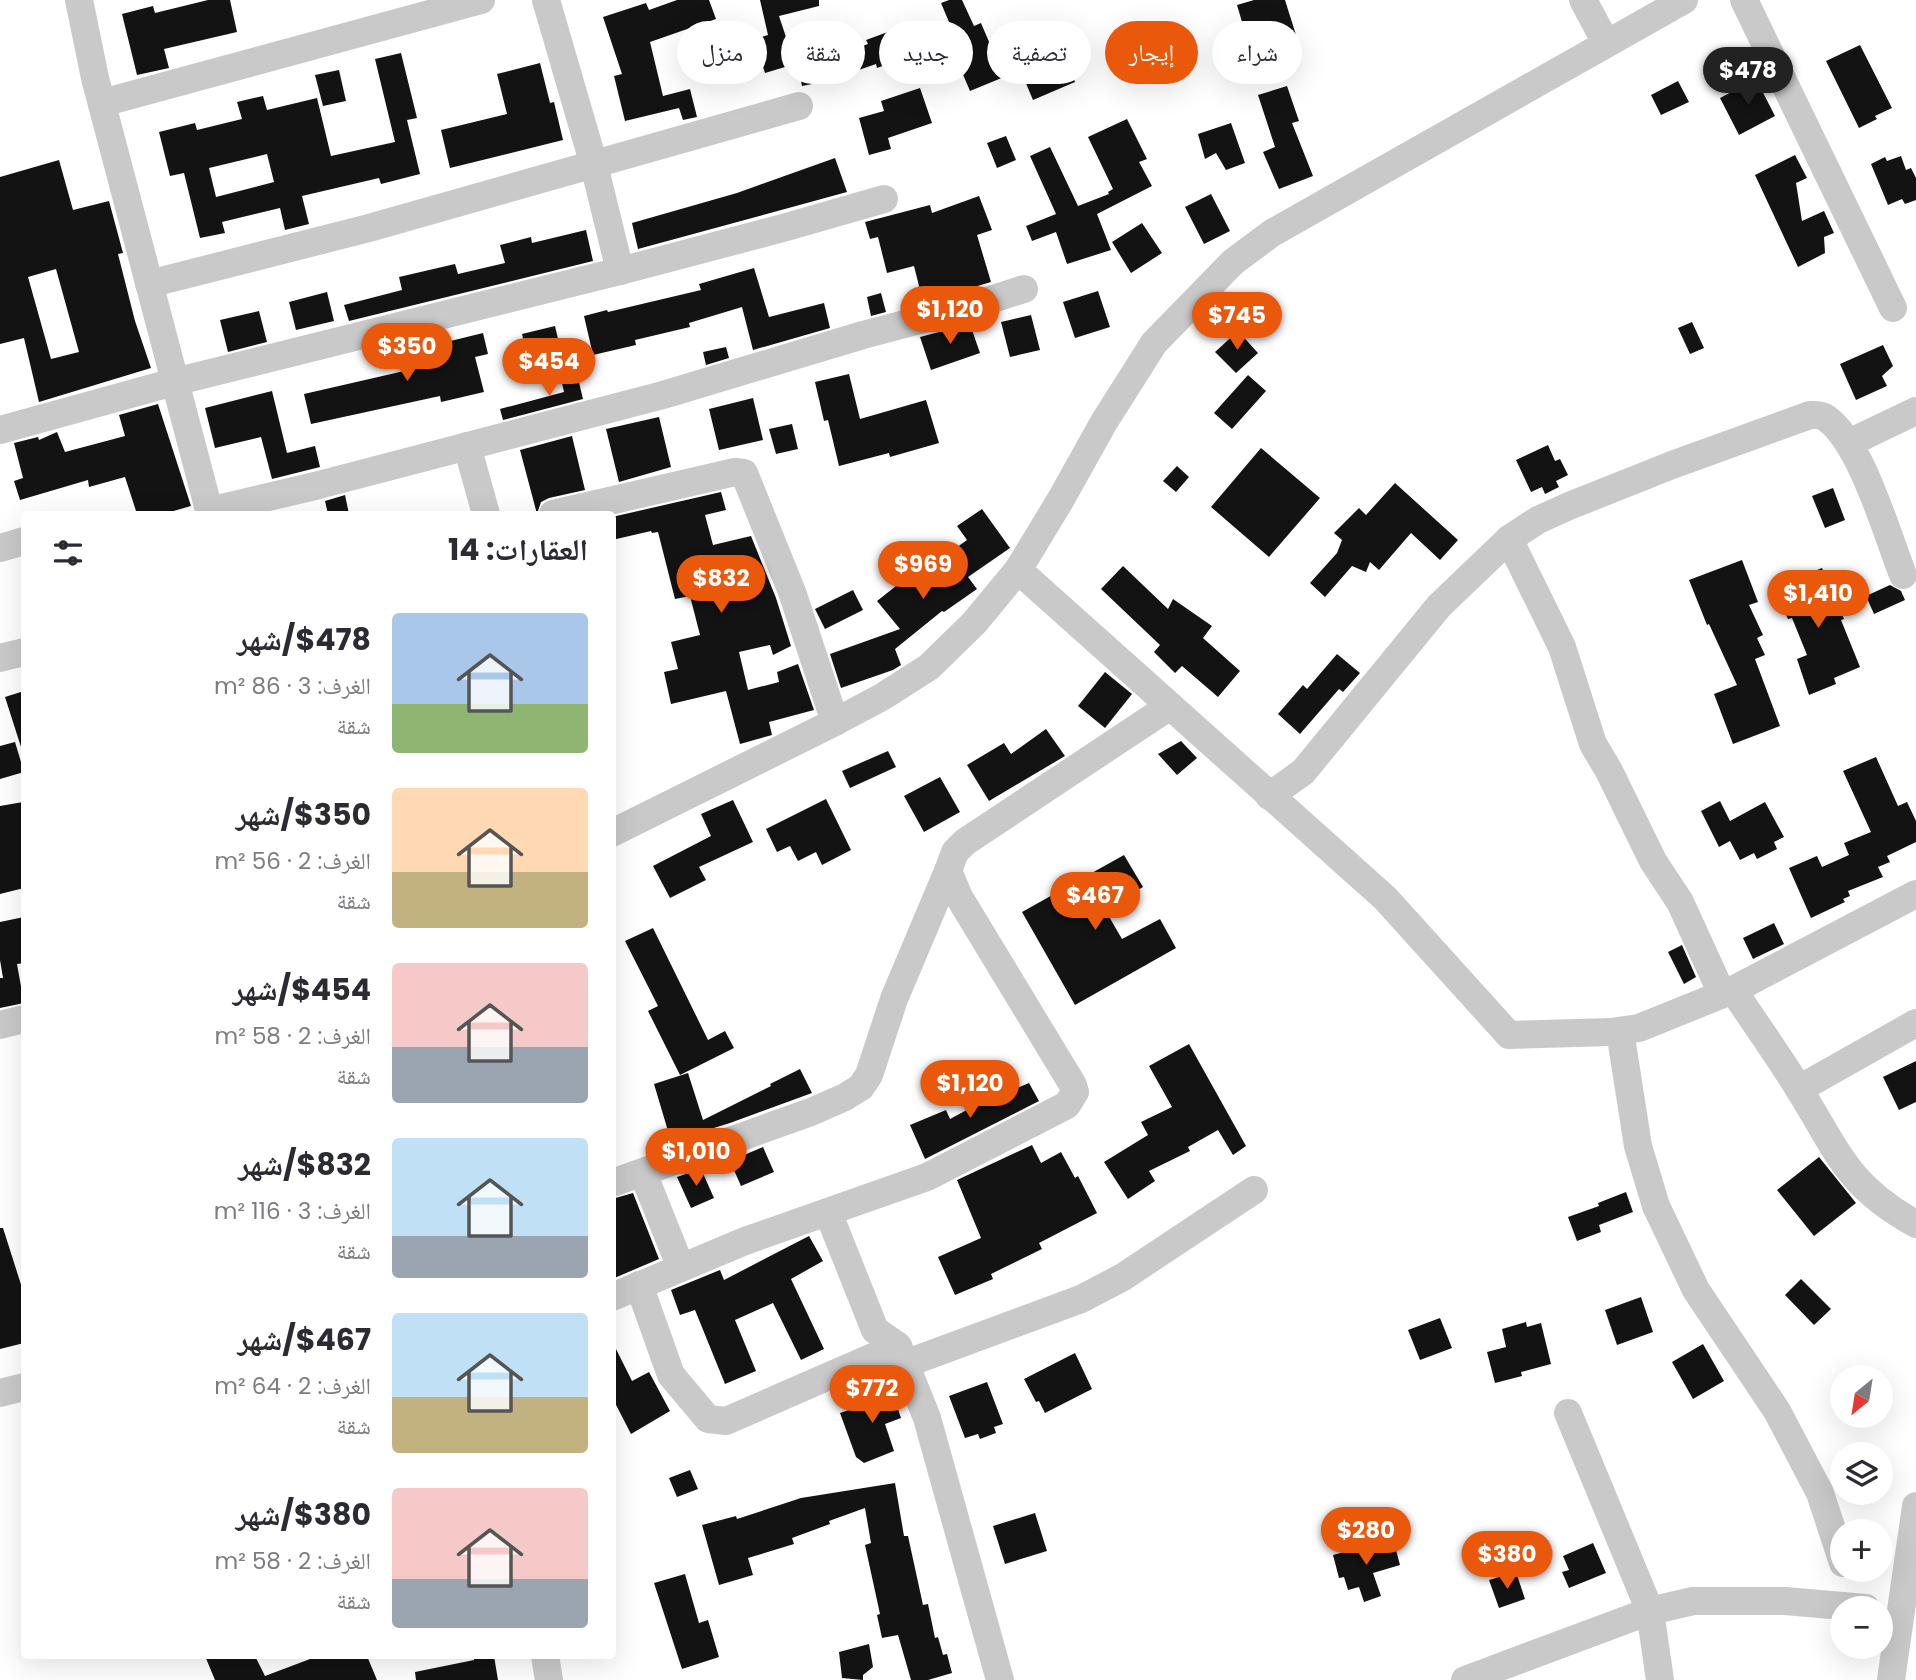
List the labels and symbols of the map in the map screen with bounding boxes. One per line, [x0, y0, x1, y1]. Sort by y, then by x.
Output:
pin: $478 [1707, 48, 1789, 107]
pin: $1,120 [893, 286, 1007, 346]
pin: $745 [1196, 292, 1278, 352]
pin: $350 [366, 324, 448, 383]
pin: $454 [508, 338, 590, 398]
pin: $969 [882, 542, 964, 601]
pin: $832 [680, 556, 762, 615]
pin: $1,410 [1761, 570, 1875, 630]
pin: $467 [1054, 872, 1136, 932]
pin: $1,120 [913, 1060, 1027, 1120]
pin: $1,010 [639, 1128, 753, 1188]
north arrow [1830, 1365, 1894, 1428]
pin: $772 [831, 1366, 913, 1425]
pin: $280 [1325, 1508, 1407, 1567]
pin: $380 [1466, 1532, 1548, 1591]

